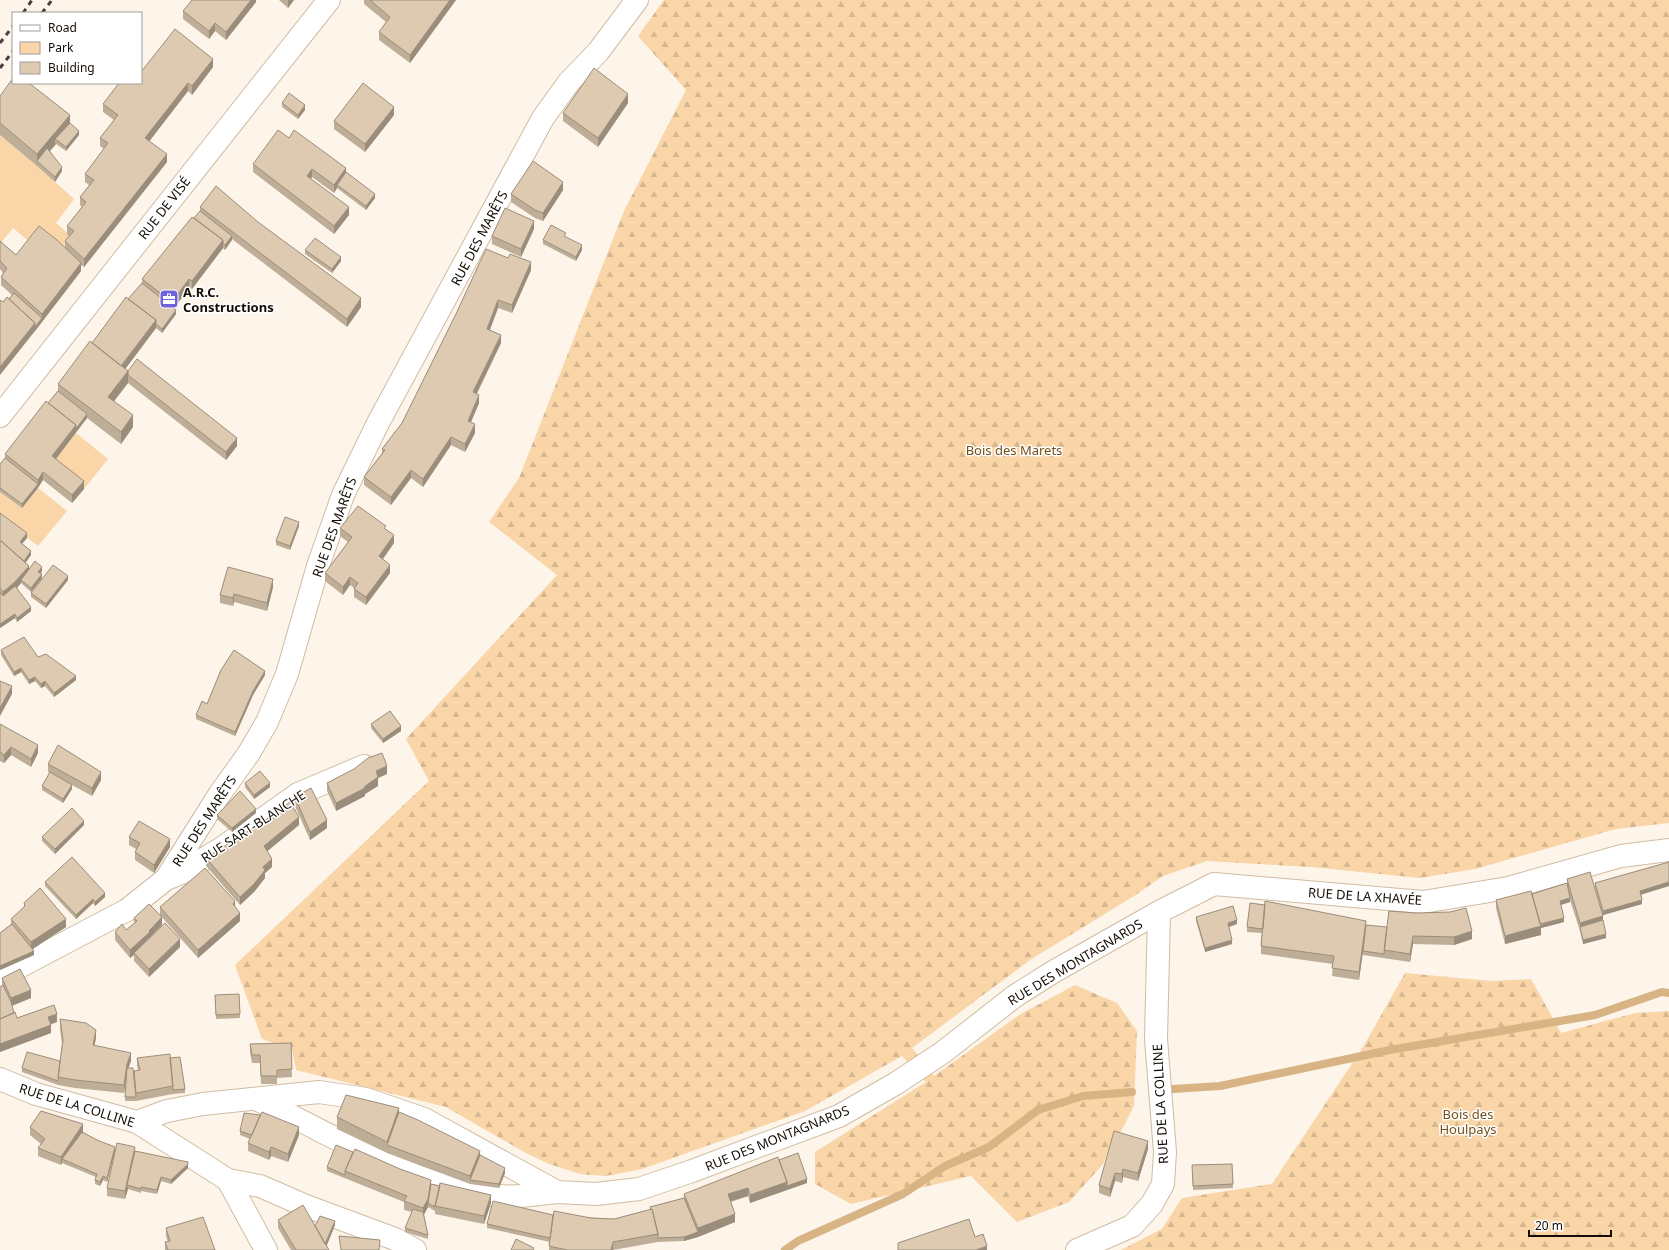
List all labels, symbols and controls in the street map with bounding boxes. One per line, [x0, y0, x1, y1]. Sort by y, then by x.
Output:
legend [12, 12, 142, 84]
text: Road [48, 19, 77, 36]
text: Park [48, 39, 74, 56]
text: Building [48, 59, 95, 76]
street label: RUE DE VISÉ [134, 173, 194, 243]
street label: RUE DES MARÊTS [446, 187, 512, 289]
place label: A.R.C. Constructions [183, 283, 274, 316]
office icon: A.R.C. Constructions [158, 288, 180, 310]
park label: Bois des Marets [966, 441, 1062, 459]
street label: RUE DES MARÊTS [308, 474, 360, 580]
street label: RUE DES MARÊTS [168, 772, 240, 870]
street label: RUE SART-BLANCHE [197, 785, 309, 867]
street label: RUE DE LA XHAVÉE [1307, 883, 1423, 909]
street label: RUE DES MONTAGNARDS [1004, 915, 1146, 1009]
street label: RUE DE LA COLLINE [1148, 1044, 1172, 1164]
street label: RUE DE LA COLLINE [17, 1079, 137, 1131]
street label: RUE DES MONTAGNARDS [702, 1101, 852, 1175]
park label: Bois des Houlpays [1439, 1105, 1497, 1138]
scale bar [1529, 1212, 1611, 1238]
text: 20 m [1535, 1217, 1563, 1234]

